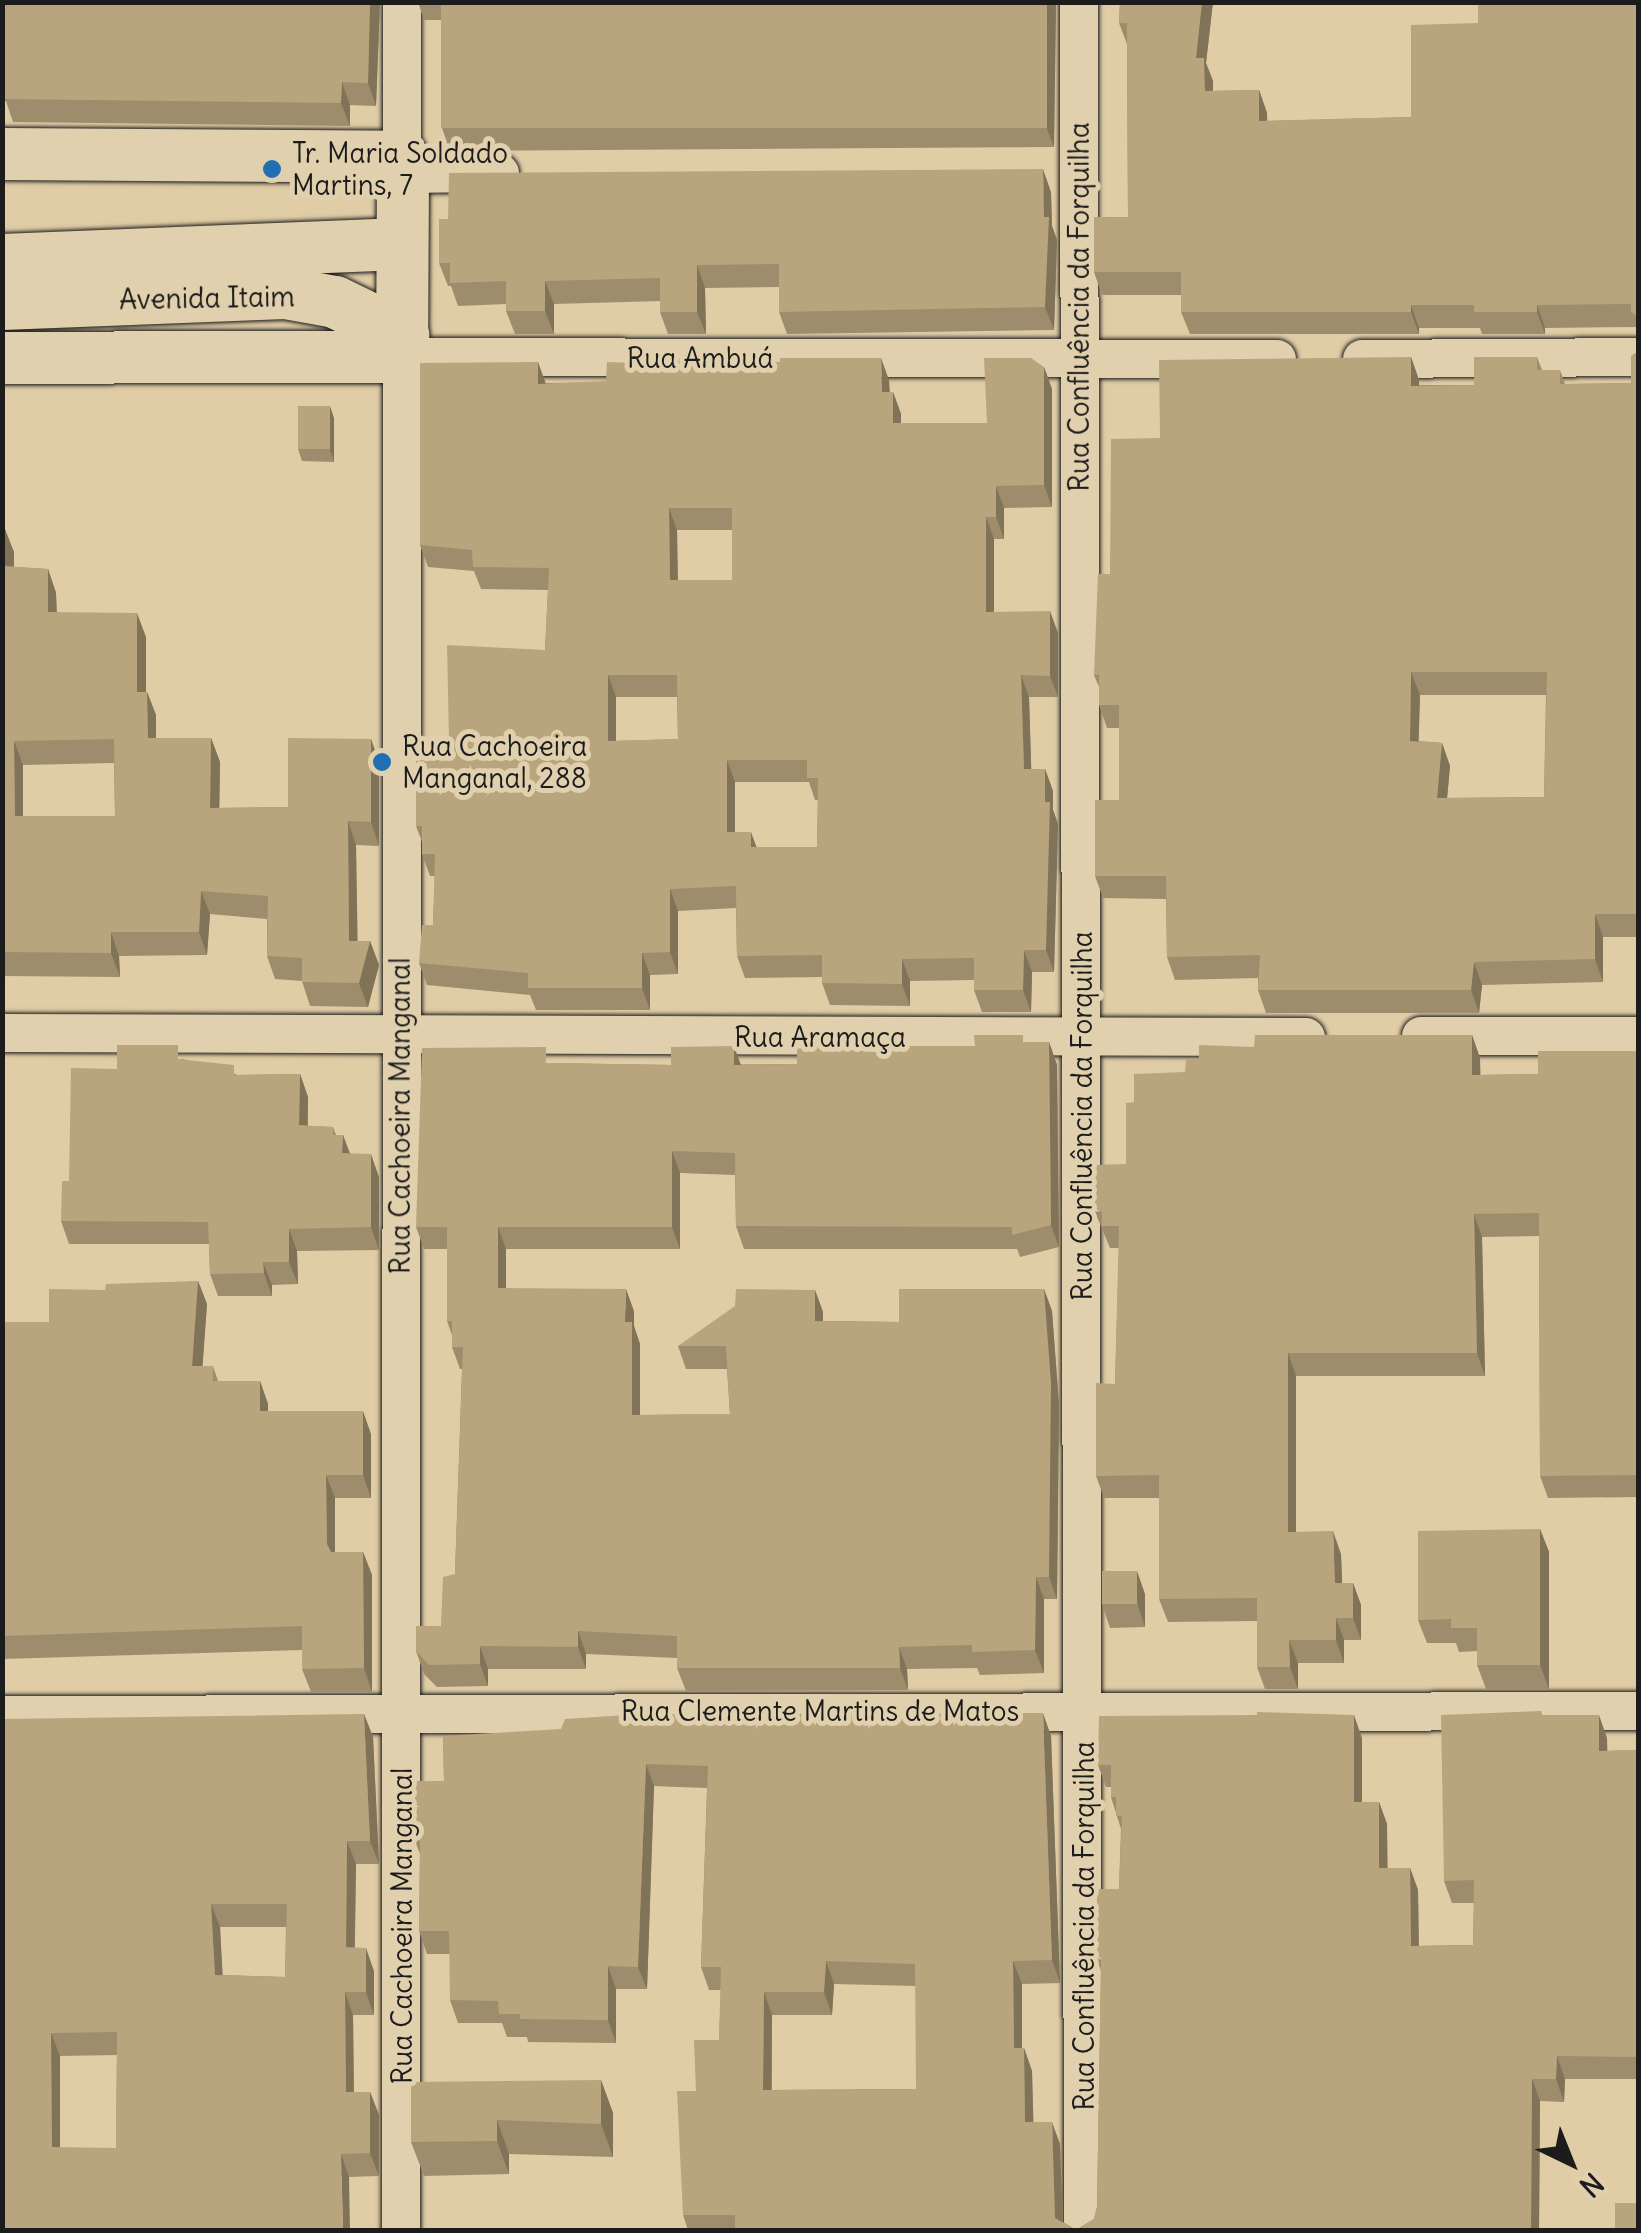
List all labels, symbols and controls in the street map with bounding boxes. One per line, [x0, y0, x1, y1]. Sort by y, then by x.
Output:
street label: Rua Confluência da Forquilha [1062, 122, 1096, 492]
place label: Tr. Maria Soldado Martins, 7 [292, 136, 508, 202]
marker: Tr. Maria Soldado Martins, 7 [261, 158, 283, 180]
street label: Avenida Itaim [119, 280, 295, 316]
street label: Rua Ambuá [627, 341, 773, 375]
place label: Rua Cachoeira Manganal, 288 [402, 729, 587, 795]
marker: Rua Cachoeira Manganal, 288 [371, 751, 393, 773]
street label: Rua Confluência da Forquilha [1065, 931, 1099, 1301]
street label: Rua Cachoeira Manganal [383, 958, 417, 1274]
street label: Rua Aramaça [734, 1020, 906, 1054]
street label: Rua Clemente Martins de Matos [621, 1694, 1019, 1728]
street label: Rua Confluência da Forquilha [1067, 1741, 1101, 2111]
street label: Rua Cachoeira Manganal [385, 1768, 419, 2084]
north arrow [1521, 2113, 1621, 2213]
text: N [1572, 2165, 1611, 2205]

